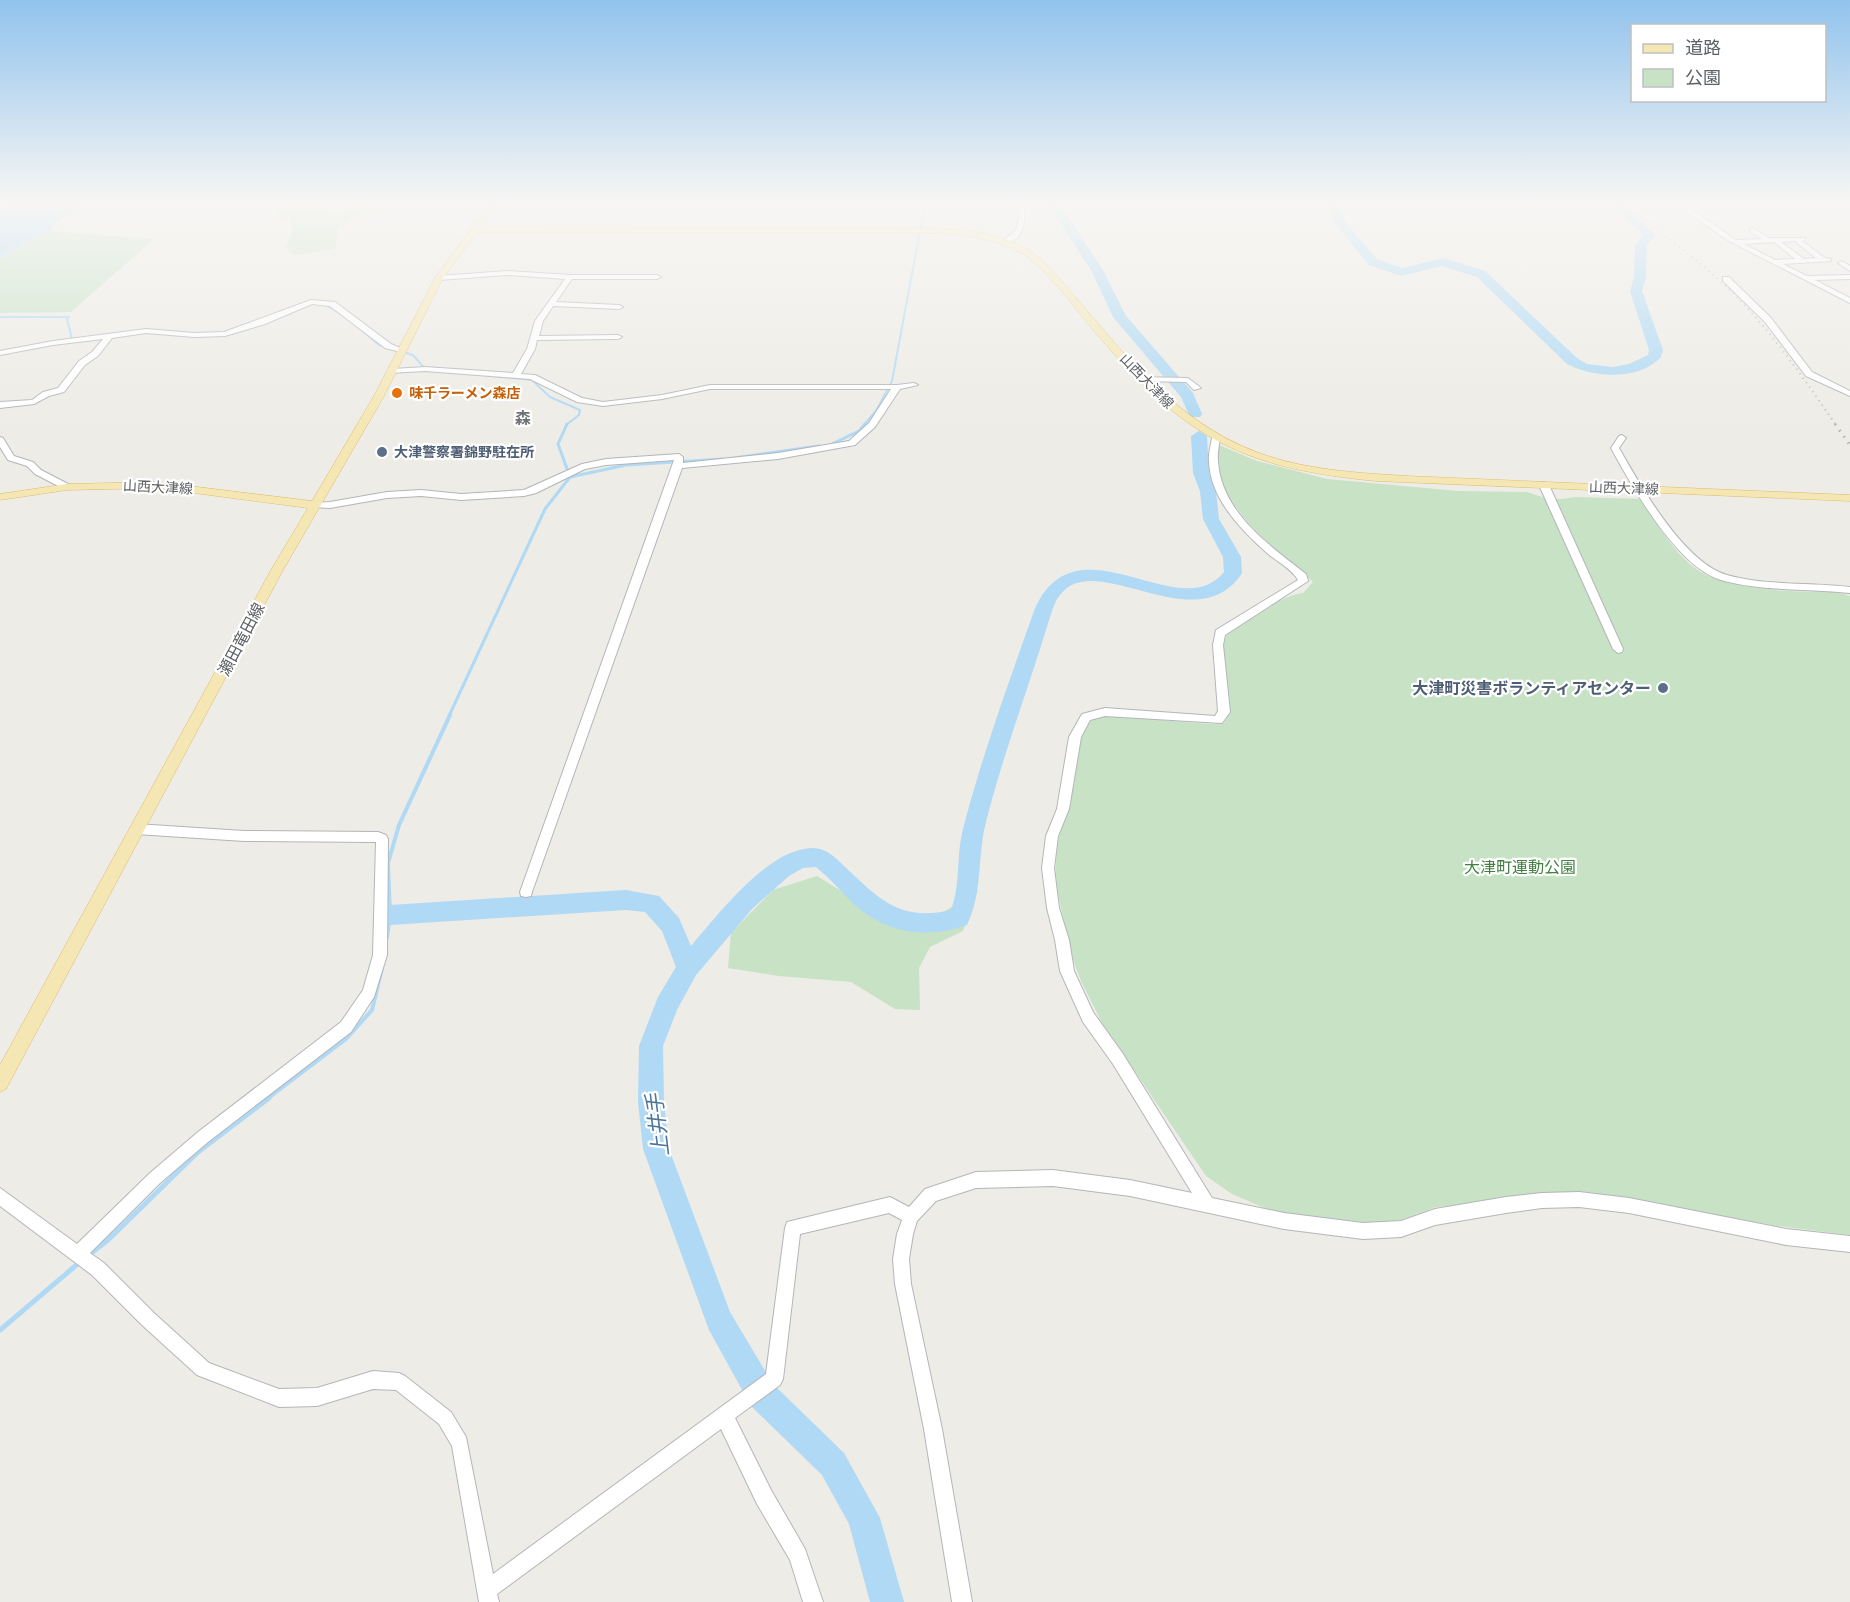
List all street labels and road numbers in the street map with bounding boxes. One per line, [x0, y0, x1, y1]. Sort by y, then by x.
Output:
street label: 山西大津線 [1116, 350, 1178, 412]
street label: 山西大津線 [123, 476, 193, 498]
street label: 山西大津線 [1589, 478, 1659, 498]
street label: 瀬田竜田線 [213, 599, 269, 679]

